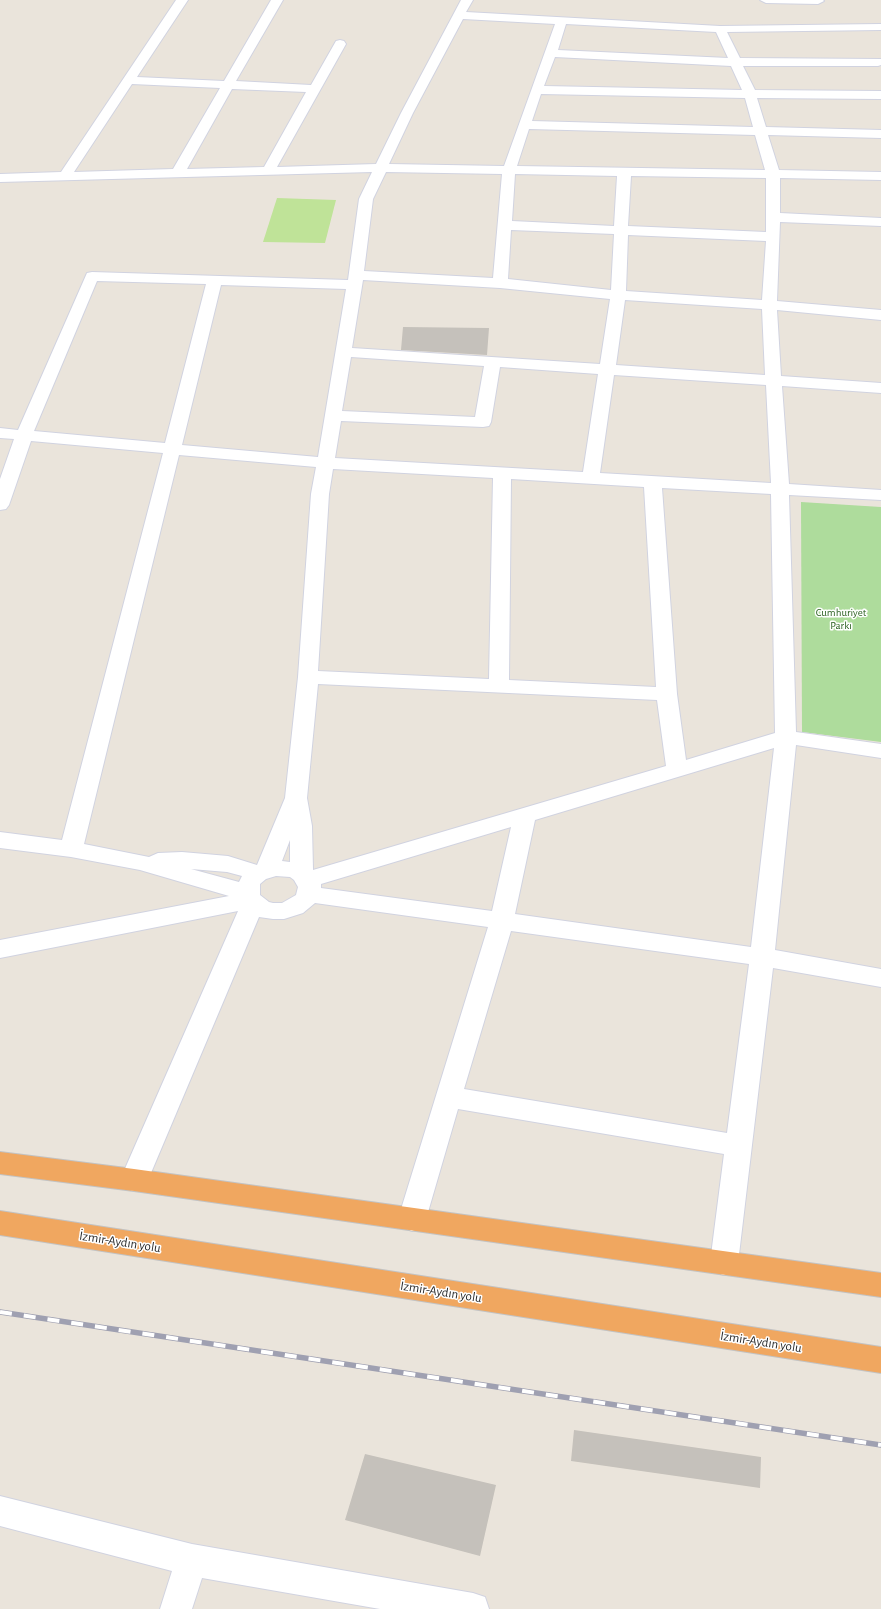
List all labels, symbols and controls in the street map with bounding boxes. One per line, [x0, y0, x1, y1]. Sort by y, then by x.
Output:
park label: Cumhuriyet Parkı [816, 606, 866, 632]
street label: İzmir-Aydın yolu [78, 1228, 162, 1256]
street label: İzmir-Aydın yolu [399, 1278, 483, 1306]
street label: İzmir-Aydın yolu [719, 1328, 803, 1356]

